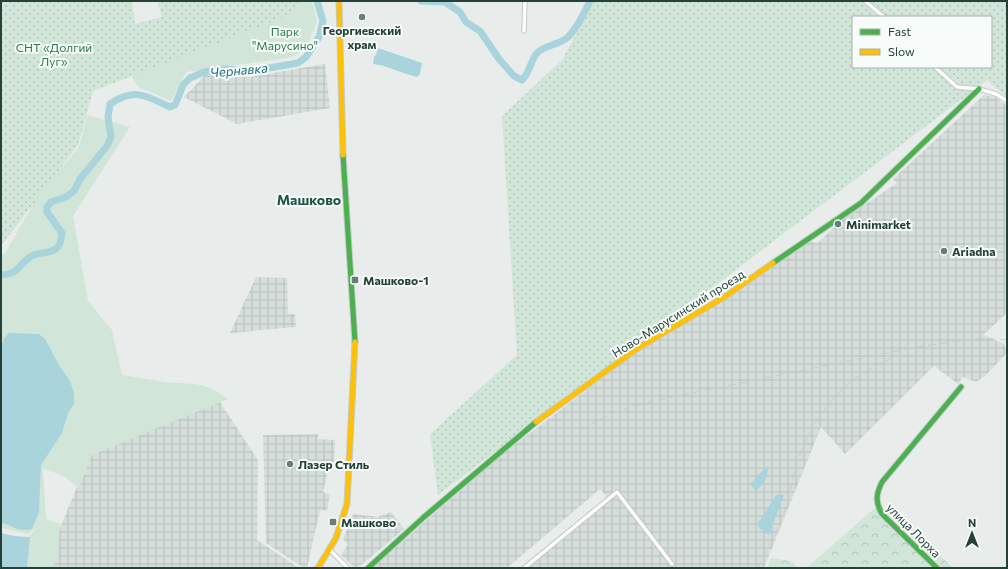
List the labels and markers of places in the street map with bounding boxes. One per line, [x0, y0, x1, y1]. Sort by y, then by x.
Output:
marker: Георгиевский храм [357, 12, 367, 22]
place label: Георгиевский храм [323, 23, 401, 51]
place label: Minimarket [846, 217, 911, 231]
marker: Minimarket [833, 219, 843, 229]
place label: Ariadna [952, 244, 996, 258]
marker: Ariadna [939, 246, 949, 256]
place label: Машково-1 [363, 273, 429, 287]
marker: Машково-1 [350, 275, 360, 285]
place label: Лазер Стиль [298, 457, 370, 471]
marker: Лазер Стиль [285, 459, 295, 469]
place label: Машково [341, 515, 396, 529]
marker: Машково [328, 517, 338, 527]

